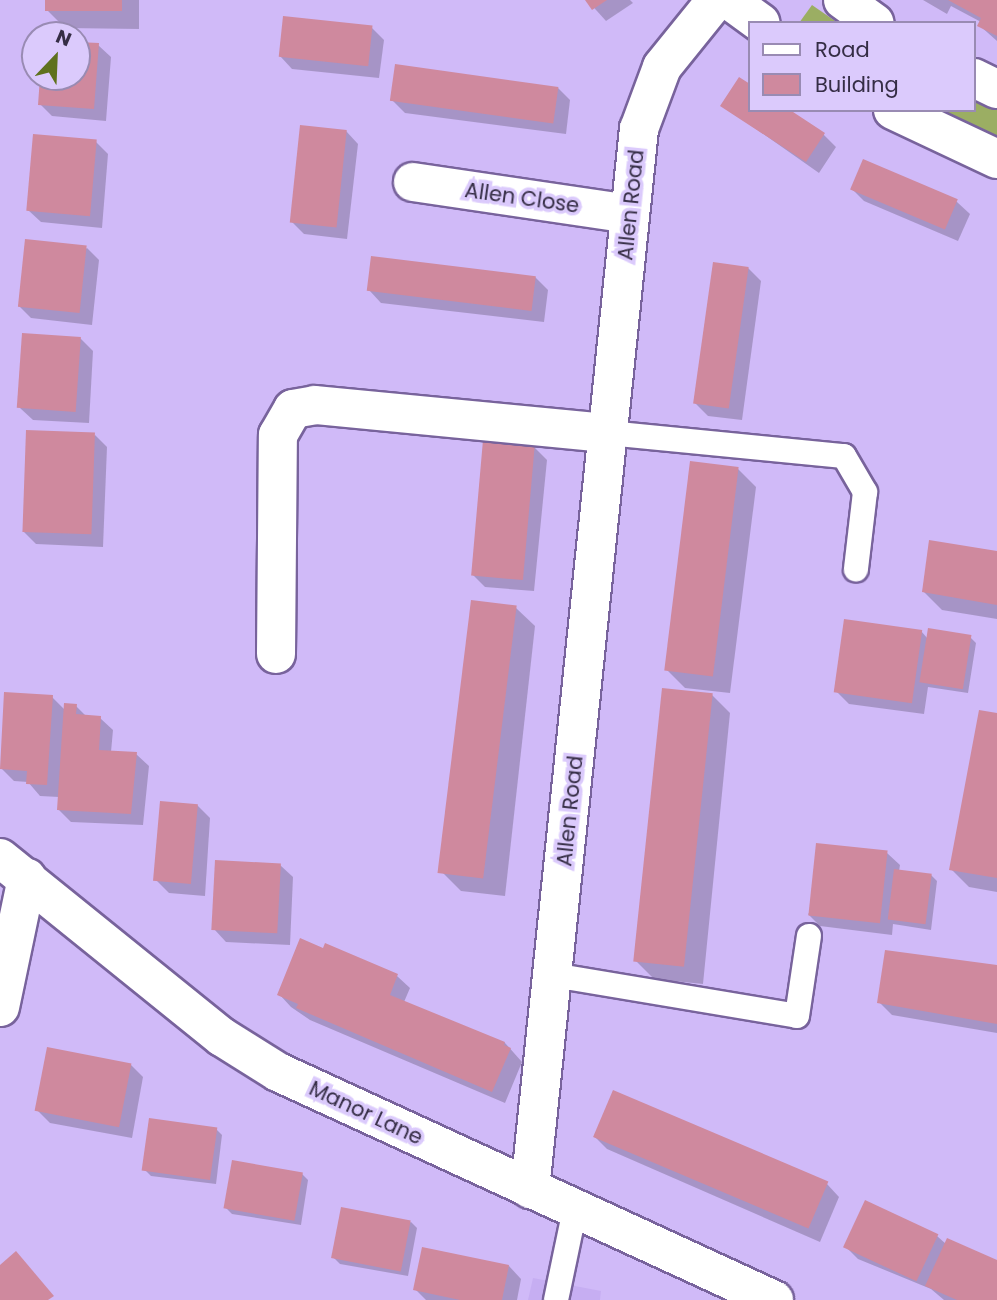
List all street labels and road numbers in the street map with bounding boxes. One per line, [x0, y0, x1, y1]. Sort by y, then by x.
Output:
street label: Allen Road [613, 148, 649, 262]
street label: Allen Close [463, 177, 581, 219]
street label: Allen Road [552, 754, 588, 868]
street label: Manor Lane [305, 1076, 427, 1150]

